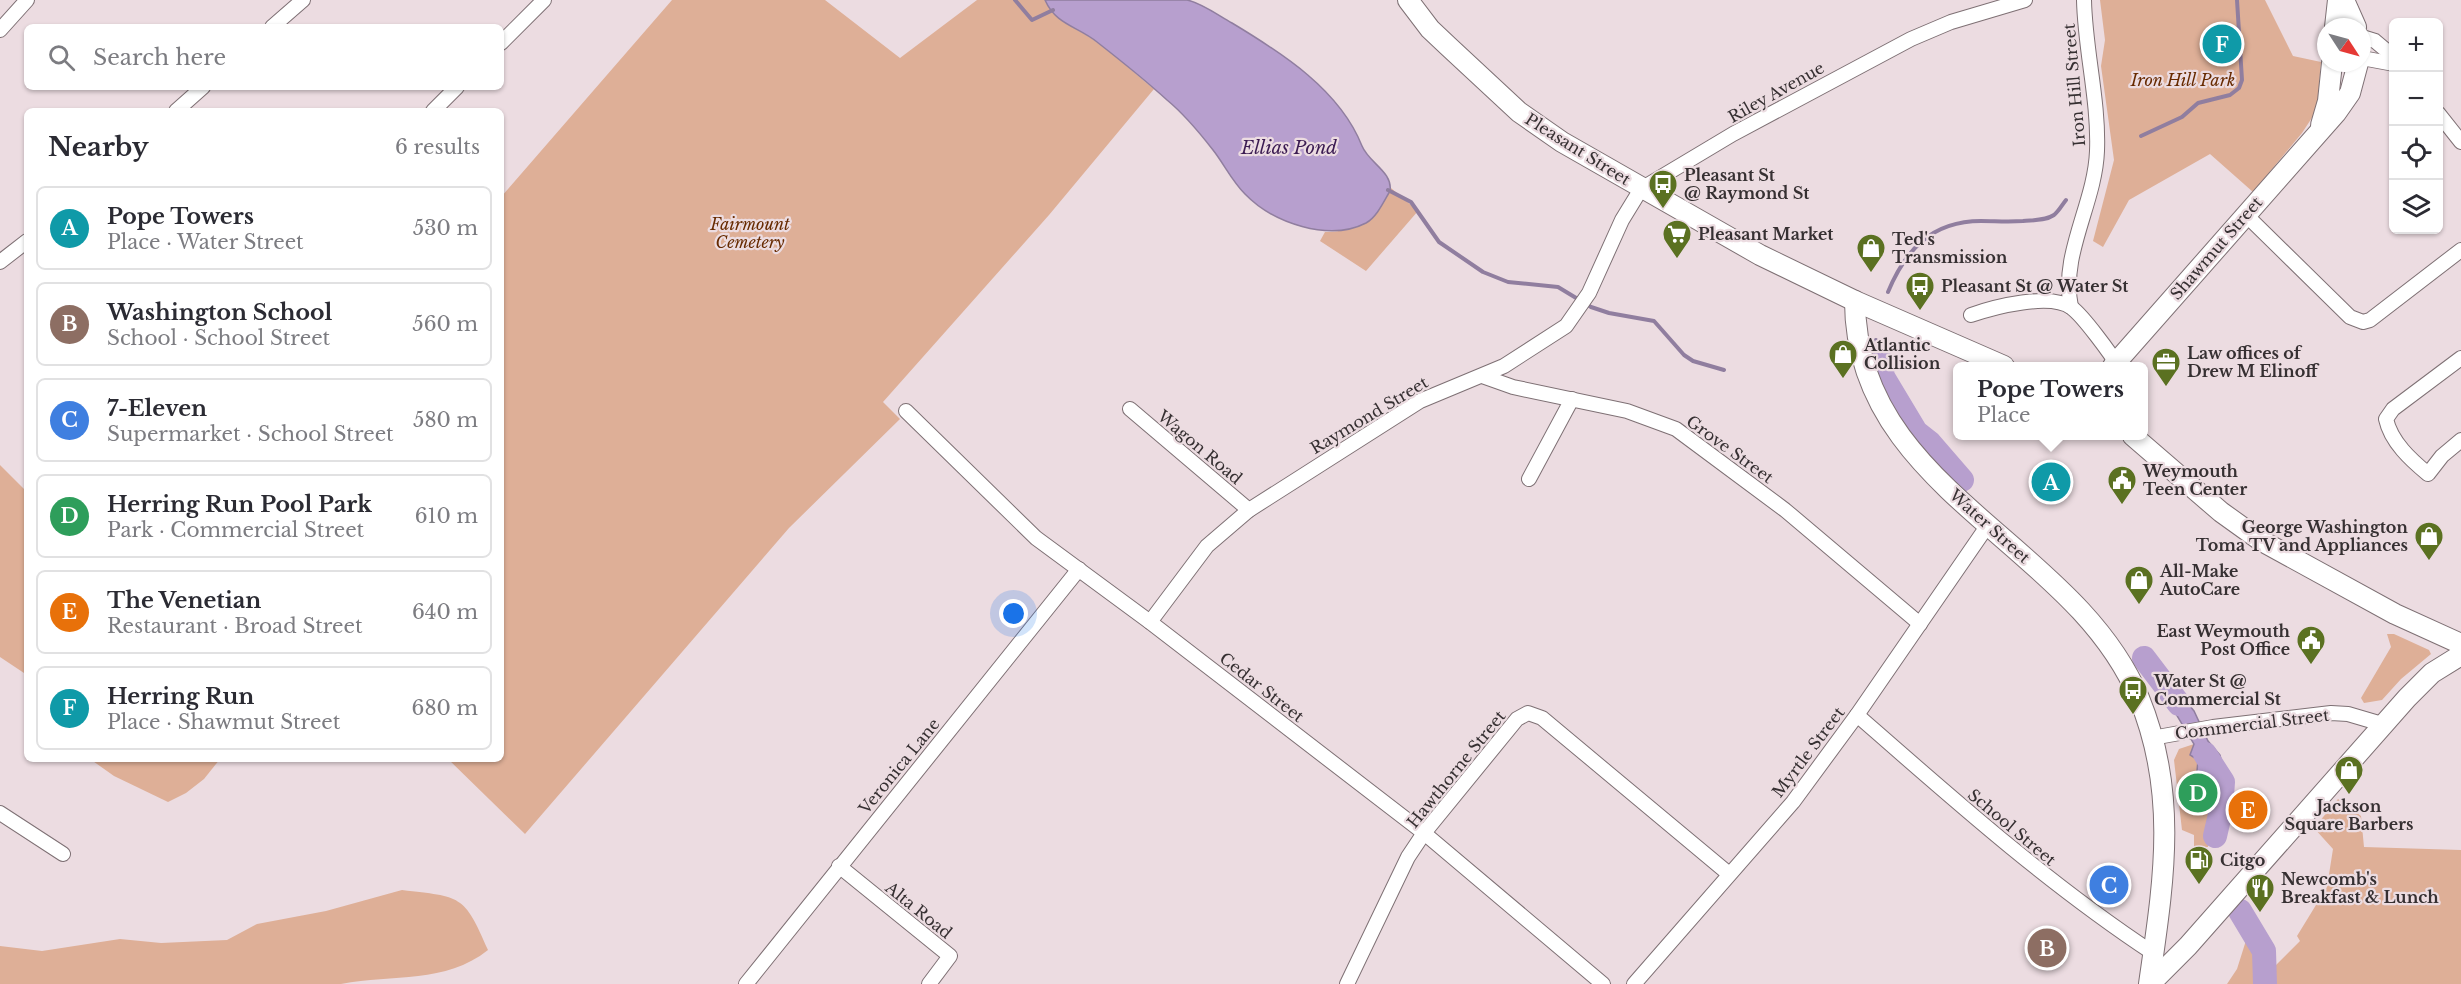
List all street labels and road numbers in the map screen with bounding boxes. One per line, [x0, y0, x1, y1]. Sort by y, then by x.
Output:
street label: Iron Hill Street [2059, 23, 2089, 147]
street label: Riley Avenue [1724, 57, 1828, 127]
street label: Pleasant Street [1522, 109, 1634, 189]
street label: Shawmut Street [2166, 192, 2266, 304]
street label: Raymond Street [1307, 372, 1431, 458]
street label: Wagon Road [1153, 405, 1247, 488]
street label: Grove Street [1683, 411, 1777, 487]
street label: Water Street [1945, 484, 2034, 567]
street label: Cedar Street [1216, 648, 1308, 726]
street label: Myrtle Street [1768, 703, 1848, 801]
street label: Commercial Street [2174, 705, 2330, 743]
street label: Hawthorne Street [1403, 706, 1509, 832]
street label: Veronica Lane [854, 714, 944, 819]
street label: School Street [1964, 784, 2060, 870]
street label: Alta Road [881, 877, 956, 943]

